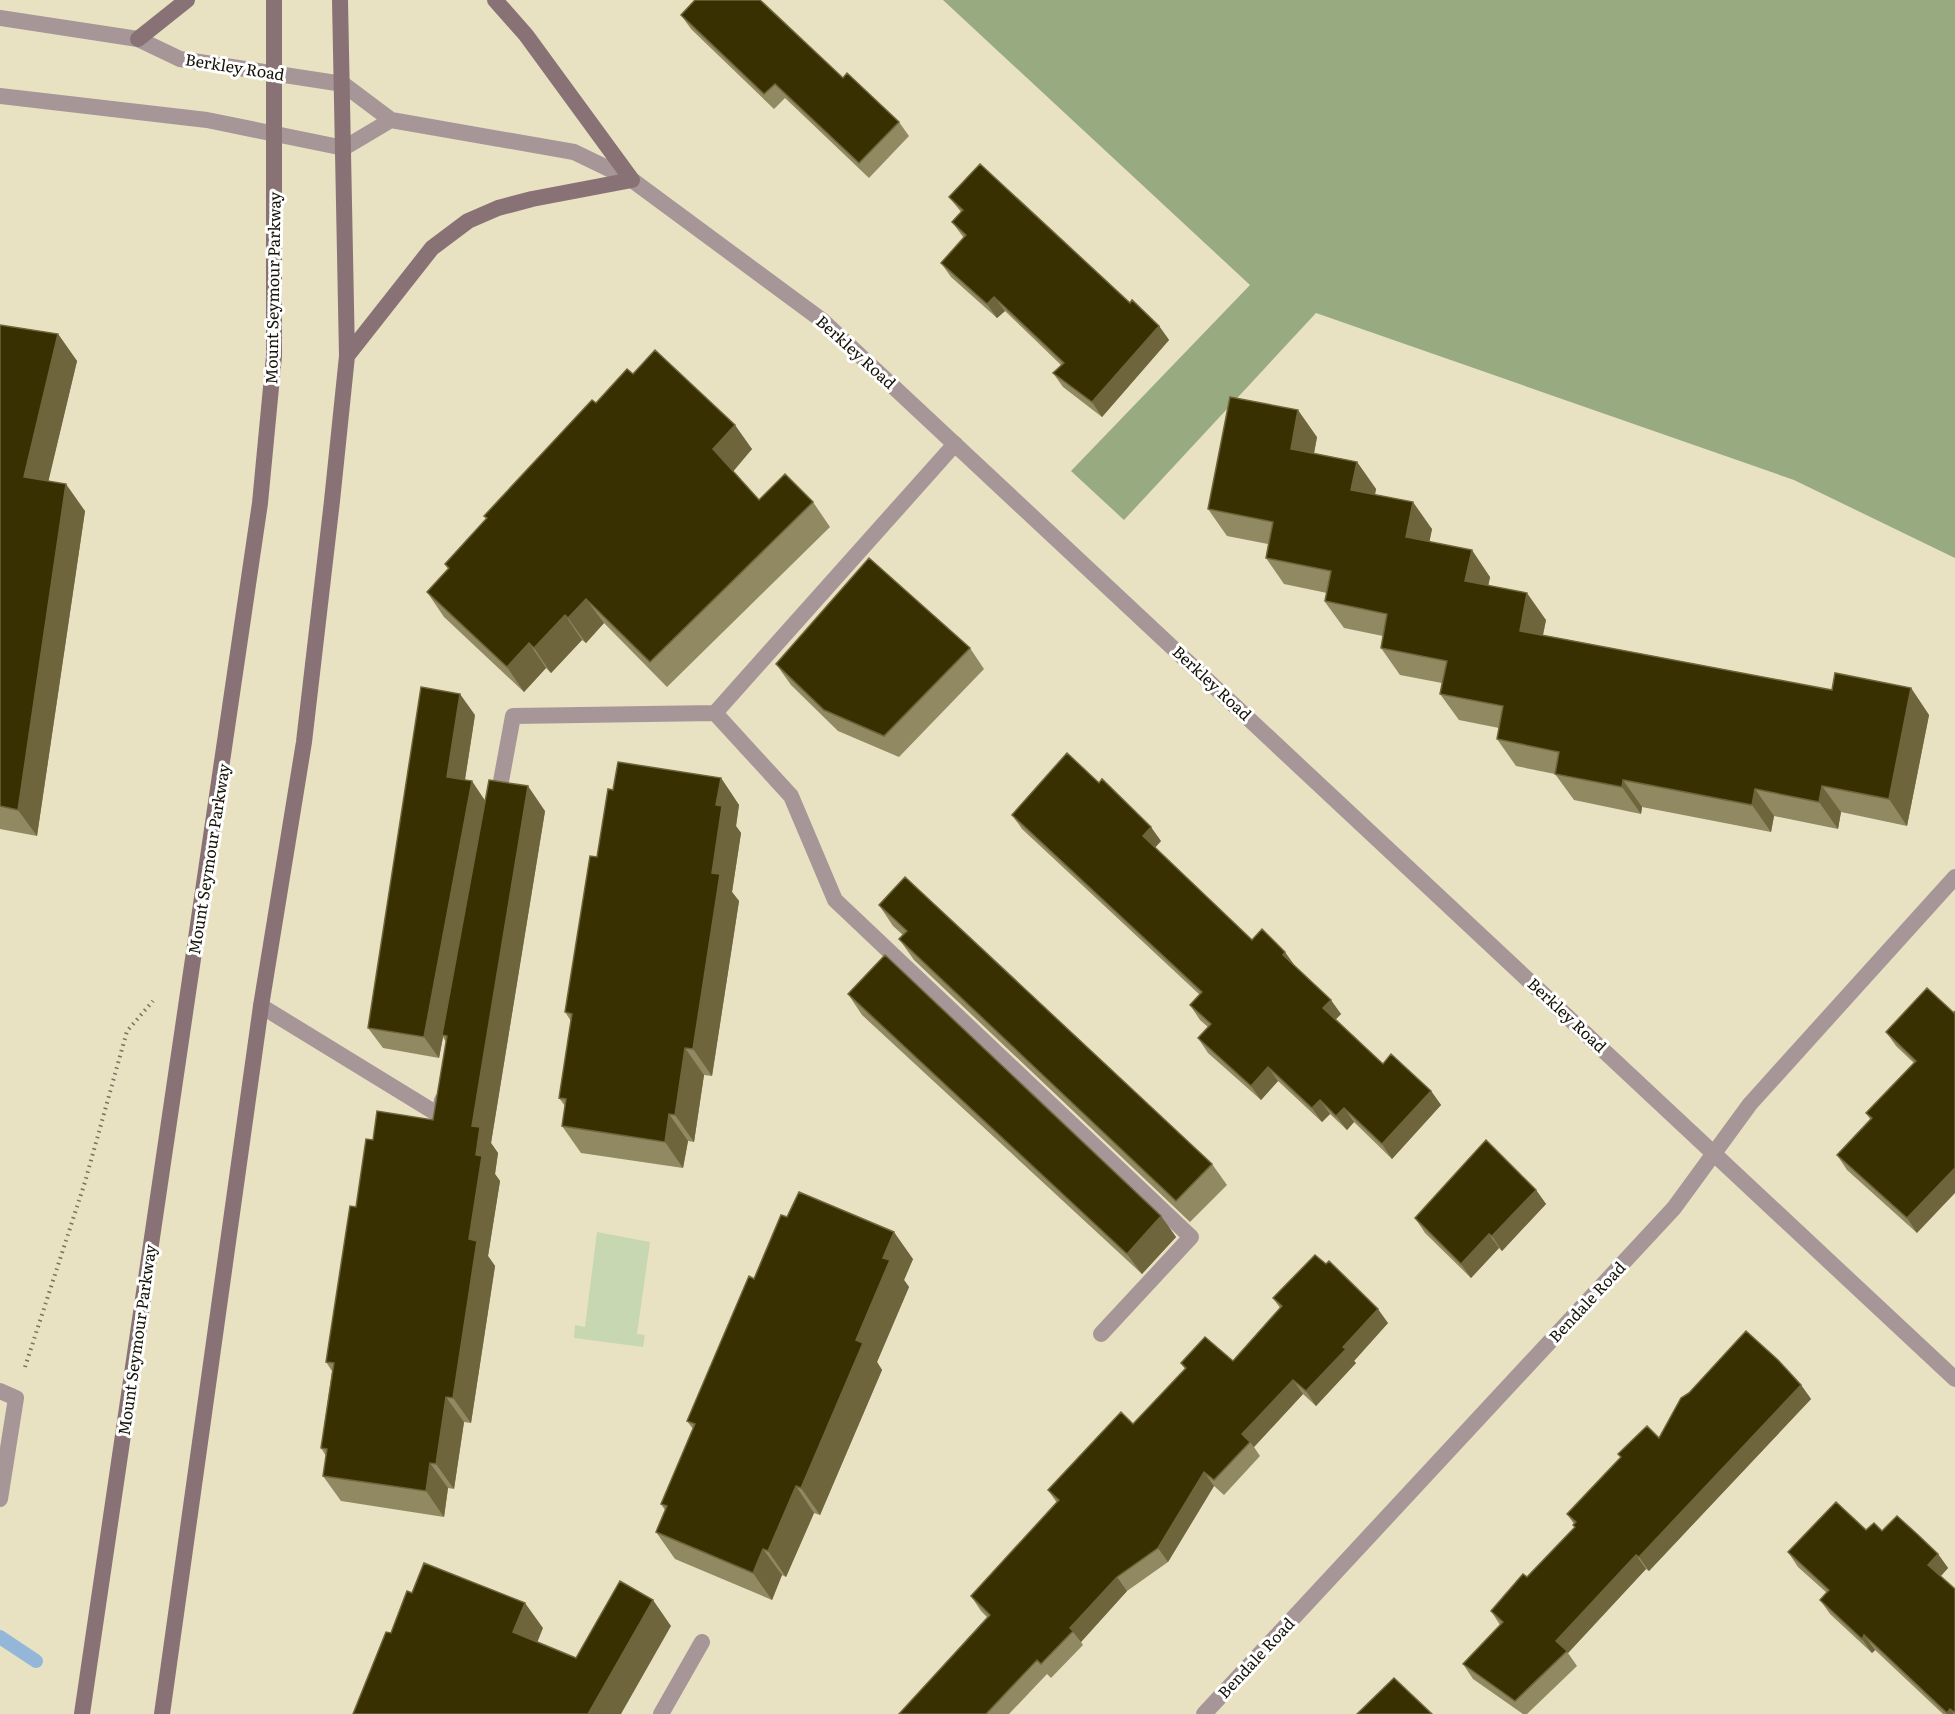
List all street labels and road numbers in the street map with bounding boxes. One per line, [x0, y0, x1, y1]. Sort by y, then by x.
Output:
street label: Berkley Road [184, 46, 287, 86]
street label: Mount Seymour Parkway [258, 191, 286, 385]
street label: Berkley Road [811, 309, 902, 394]
street label: Berkley Road [1168, 639, 1258, 725]
street label: Mount Seymour Parkway [181, 761, 235, 956]
street label: Berkley Road [1523, 971, 1613, 1057]
street label: Mount Seymour Parkway [111, 1242, 161, 1437]
street label: Bendale Road [1542, 1255, 1630, 1347]
street label: Bendale Road [1211, 1611, 1299, 1703]

